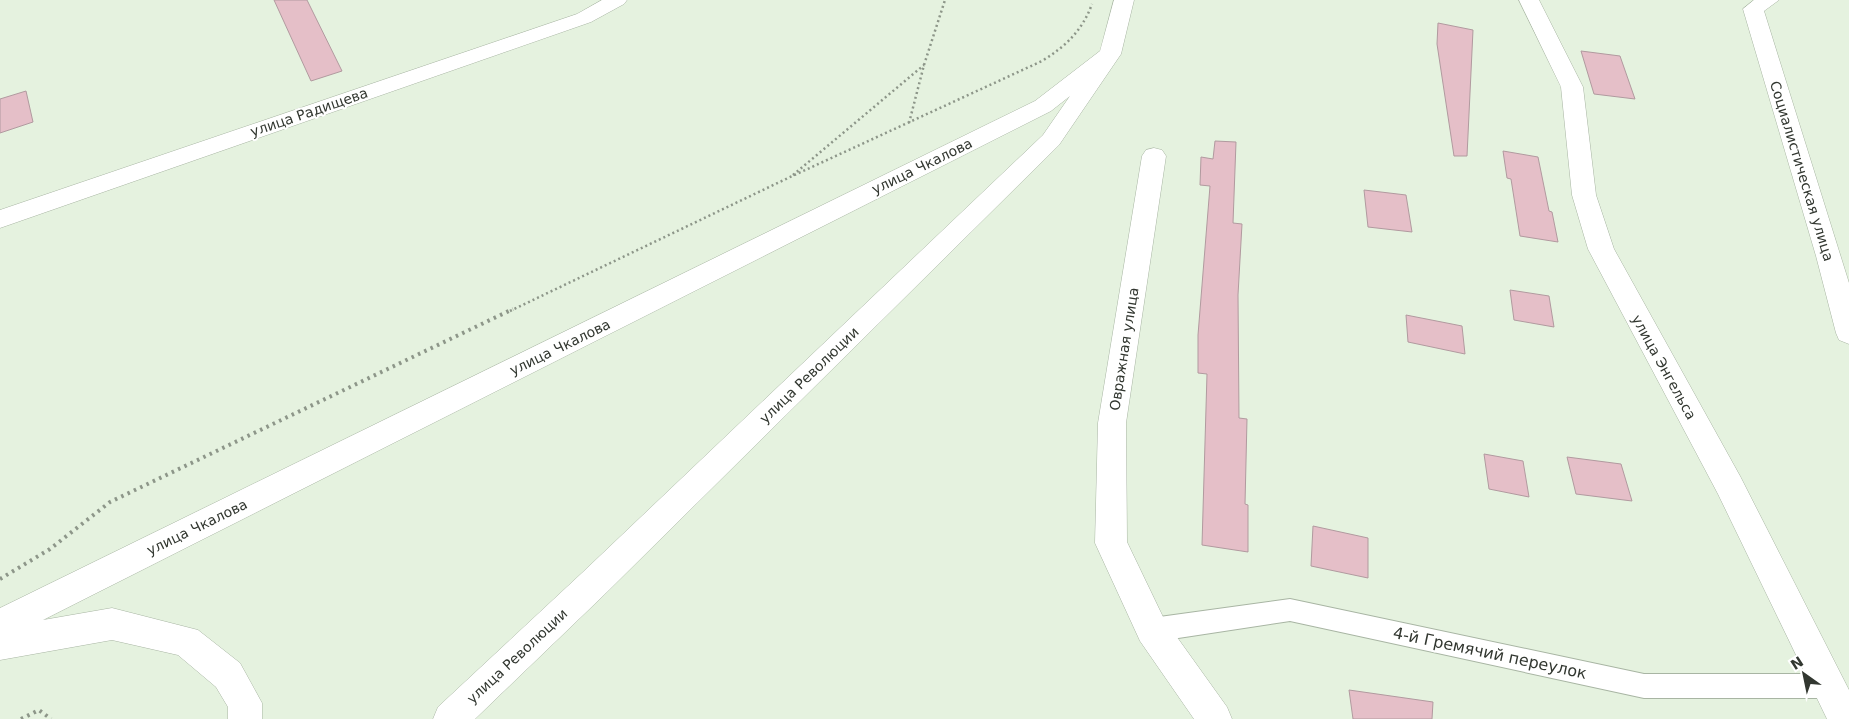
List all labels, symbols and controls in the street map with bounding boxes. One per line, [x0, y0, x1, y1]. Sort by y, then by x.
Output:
street label: Социалистическая улица [1767, 79, 1837, 263]
street label: улица Радищева [248, 84, 370, 140]
street label: улица Чкалова [869, 135, 975, 197]
street label: Овражная улица [1106, 286, 1142, 412]
street label: улица Энгельса [1629, 312, 1699, 422]
street label: улица Чкалова [507, 316, 613, 378]
street label: улица Революции [756, 324, 862, 426]
street label: улица Чкалова [144, 496, 250, 558]
street label: улица Революции [464, 605, 570, 707]
street label: 4-й Гремячий переулок [1391, 623, 1589, 683]
north arrow [1779, 649, 1829, 699]
text: N [1788, 653, 1806, 673]

